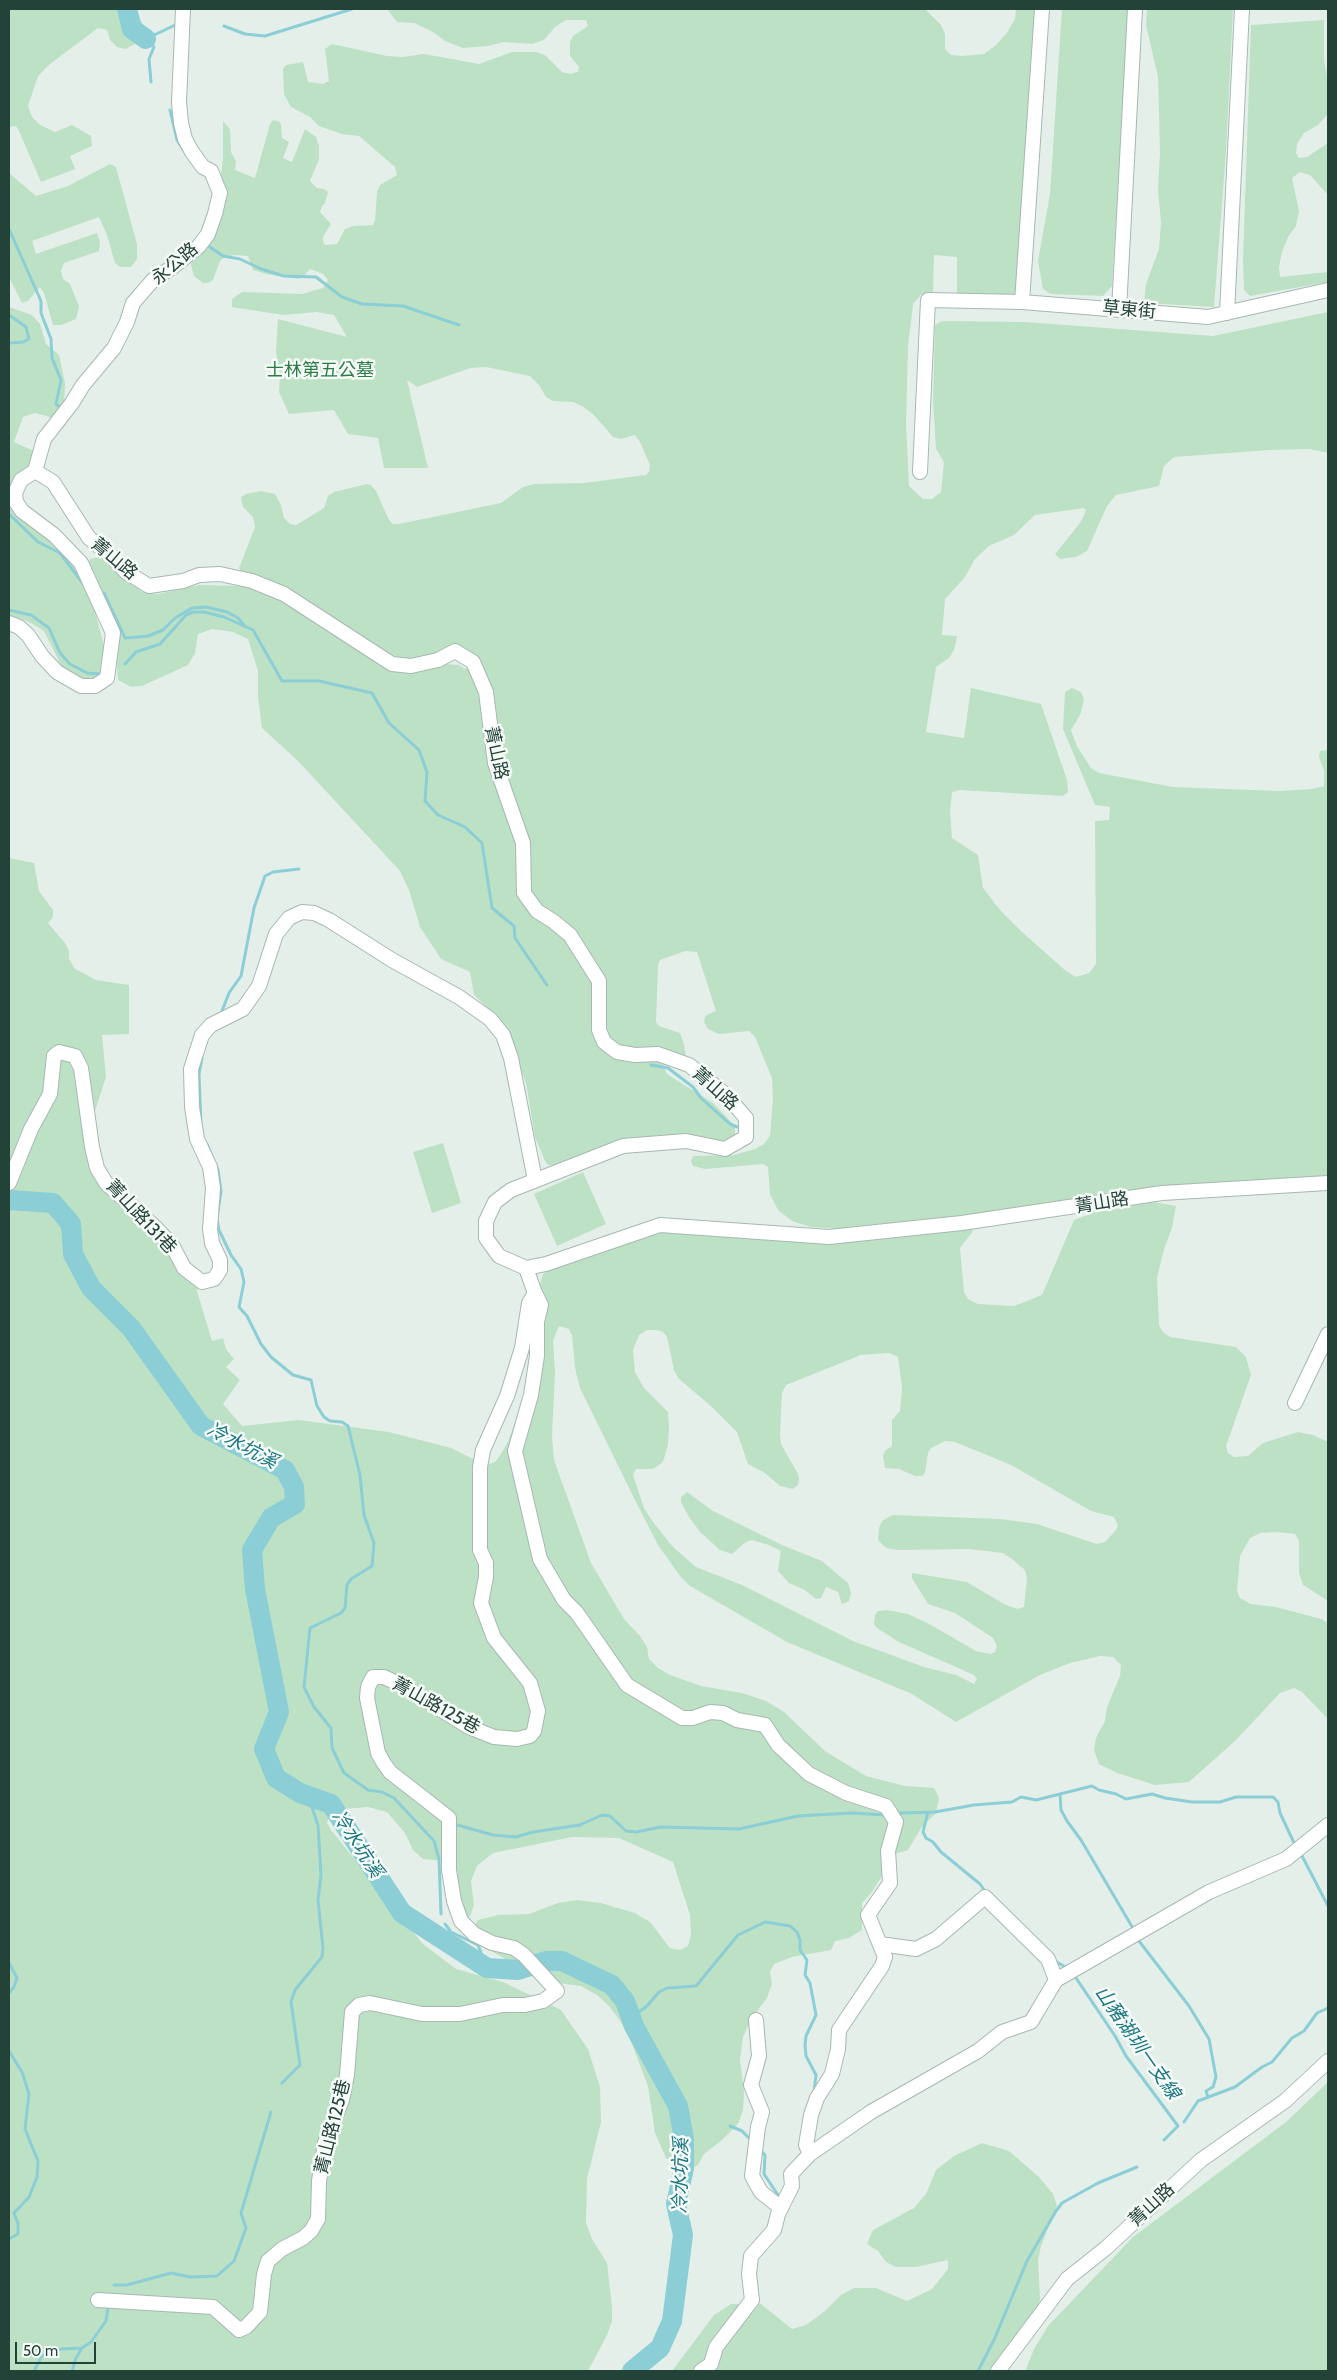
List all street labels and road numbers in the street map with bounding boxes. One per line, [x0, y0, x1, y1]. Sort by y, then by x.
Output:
street label: 永公路 [147, 238, 203, 290]
street label: 草東街 [1101, 297, 1157, 323]
street label: 菁山路 [86, 533, 142, 585]
street label: 菁山路 [480, 724, 512, 782]
street label: 菁山路 [688, 1063, 742, 1115]
street label: 菁山路131巷 [101, 1175, 181, 1259]
street label: 菁山路 [1074, 1188, 1130, 1218]
street label: 菁山路125巷 [388, 1673, 484, 1739]
street label: 菁山路125巷 [311, 2077, 355, 2177]
street label: 菁山路 [1125, 2179, 1179, 2231]

